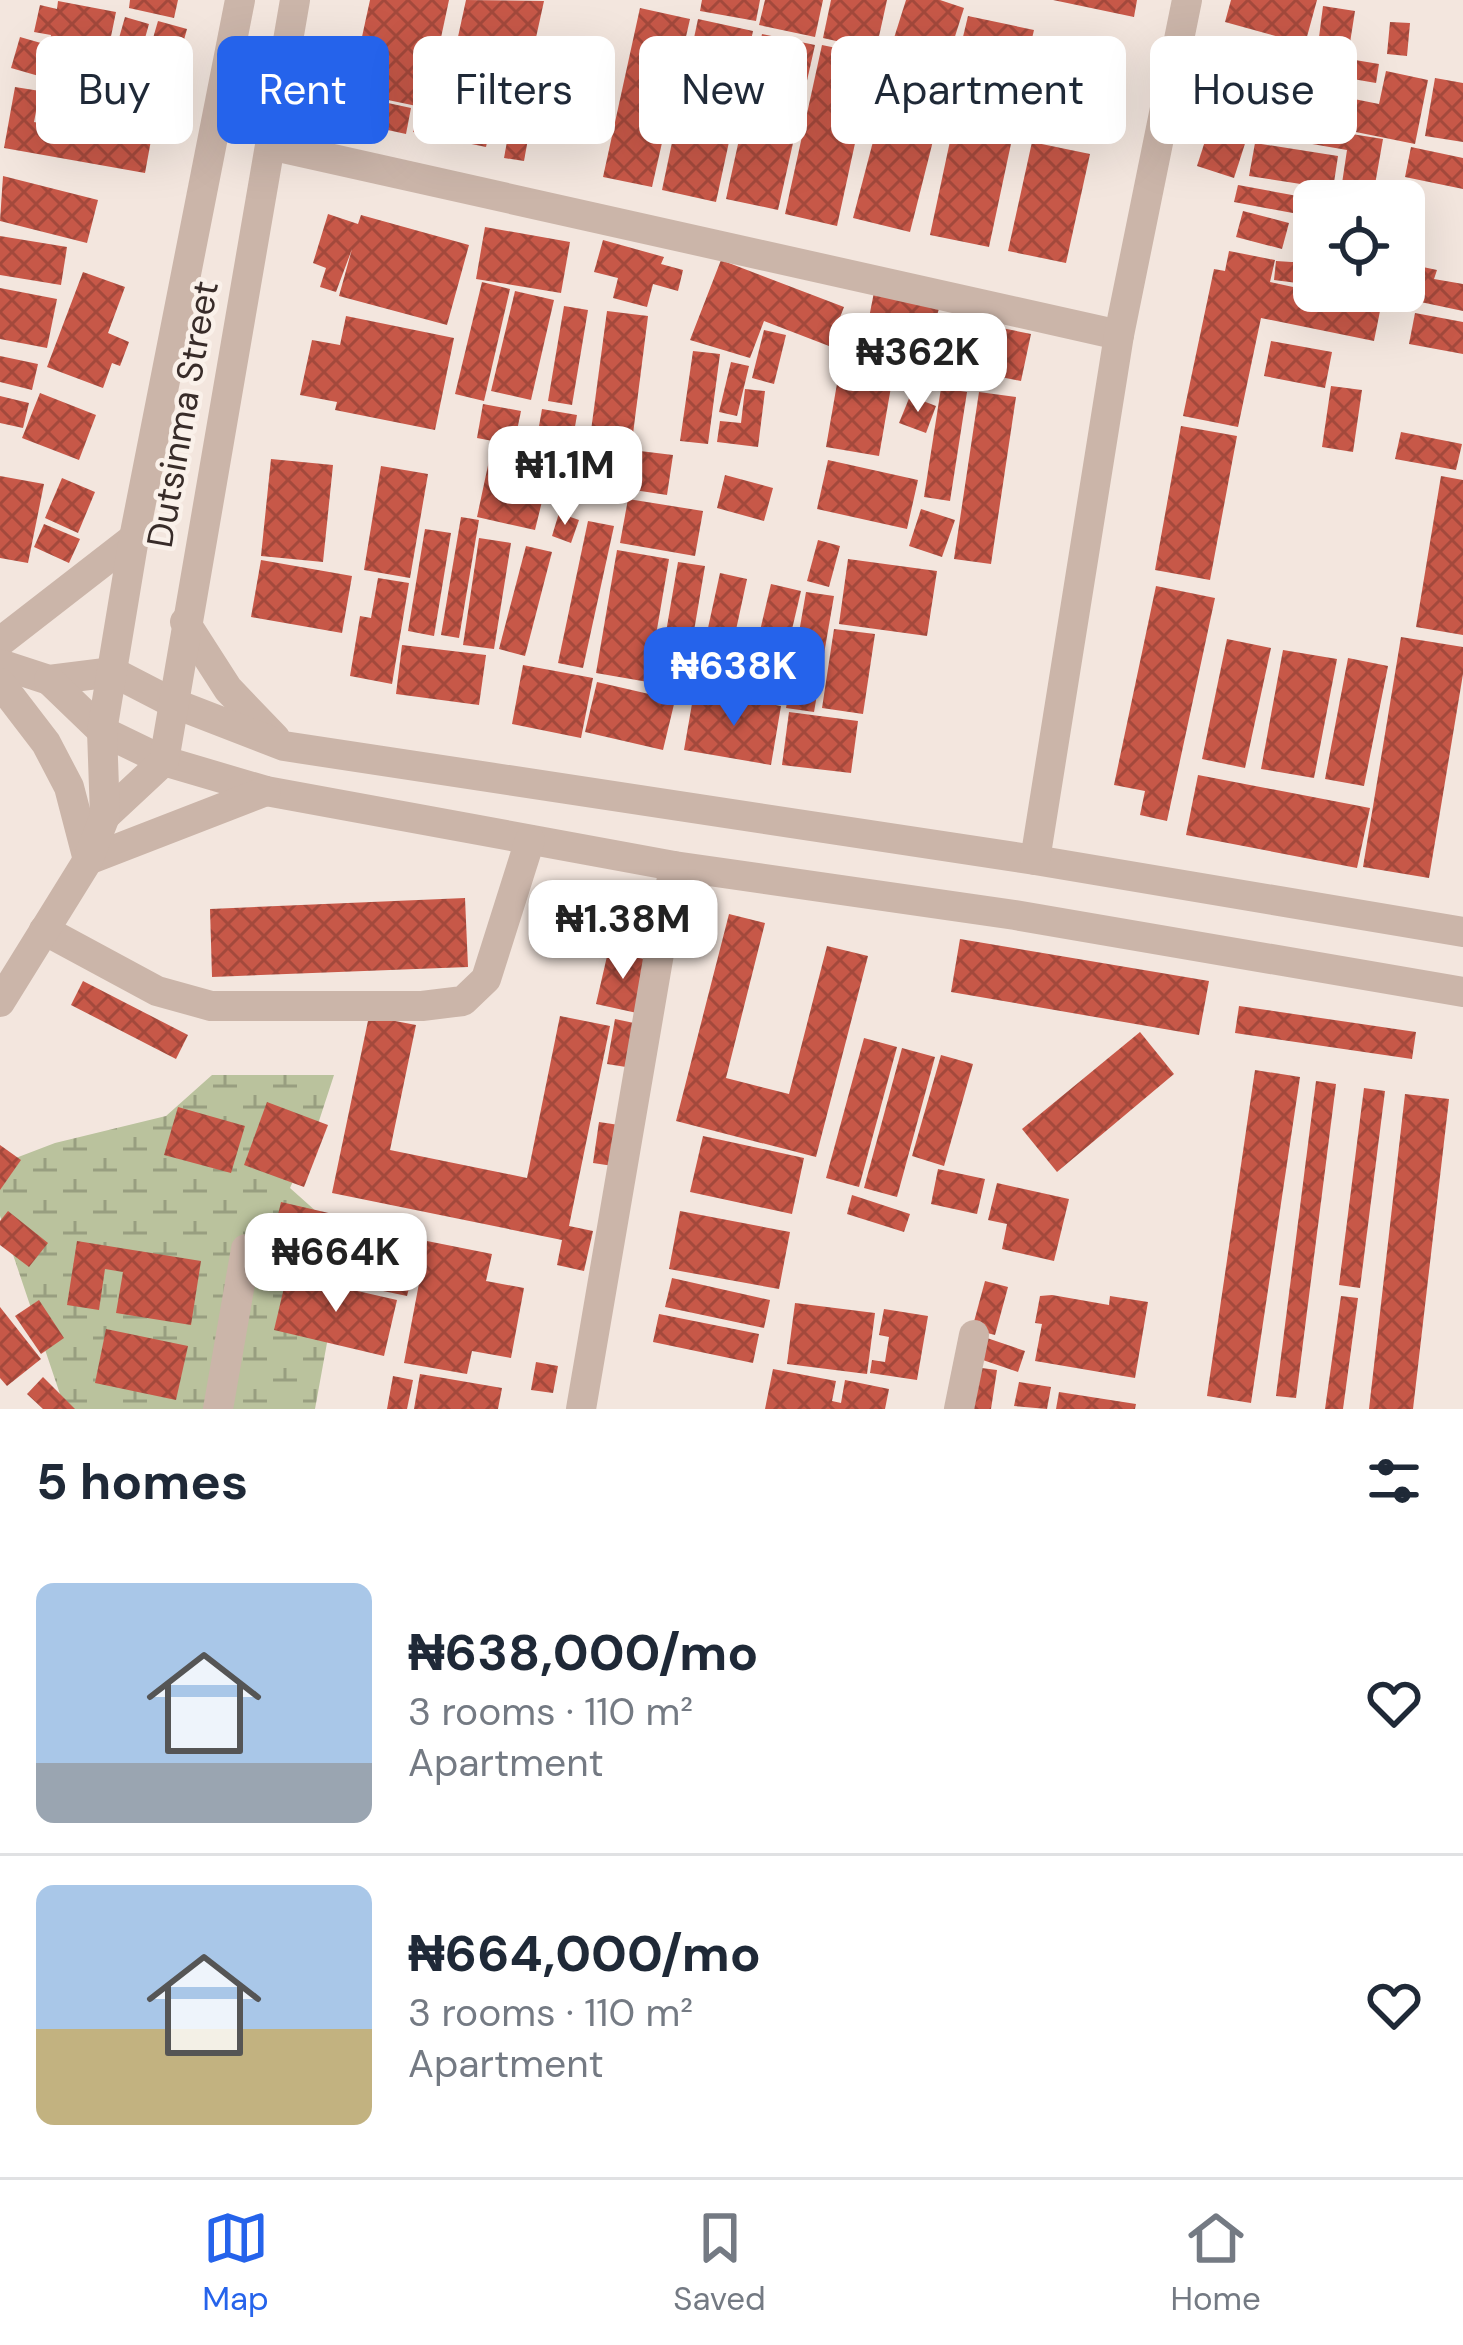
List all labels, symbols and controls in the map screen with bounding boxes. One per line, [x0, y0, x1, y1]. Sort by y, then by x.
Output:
chip: Buy [36, 36, 193, 144]
chip: Rent [217, 36, 389, 144]
chip: Filters [413, 36, 615, 144]
chip: New [639, 36, 807, 144]
chip: Apartment [831, 36, 1126, 144]
chip: House [1150, 36, 1357, 144]
map controls [1293, 180, 1425, 312]
button: locate [1293, 180, 1425, 312]
street label: Dutsinma Street [136, 277, 229, 551]
pin: ₦362K [834, 313, 1002, 415]
text: ₦362K [856, 326, 980, 377]
pin: ₦1.1M [481, 426, 649, 528]
text: ₦1.1M [515, 439, 615, 490]
pin: ₦638K [650, 627, 818, 729]
text: ₦638K [671, 640, 797, 691]
pin: ₦1.38M [525, 880, 721, 982]
text: ₦1.38M [556, 893, 690, 944]
pin: ₦664K [252, 1213, 420, 1315]
text: ₦664K [272, 1226, 400, 1277]
text: 5 homes [36, 1448, 248, 1515]
icon: filters [1361, 1448, 1427, 1514]
text: ₦638,000/mo [408, 1619, 758, 1686]
icon: home [132, 1631, 276, 1775]
icon: heart [1361, 1670, 1427, 1736]
text: 3 rooms · 110 m² [408, 1686, 693, 1737]
text: Apartment [408, 1737, 604, 1788]
text: ₦664,000/mo [408, 1920, 761, 1987]
icon: home [132, 1933, 276, 2077]
icon: heart [1361, 1972, 1427, 2038]
text: 3 rooms · 110 m² [408, 1987, 693, 2038]
text: Apartment [408, 2038, 604, 2089]
tab: Map [202, 2205, 269, 2320]
tab: Saved [673, 2205, 766, 2320]
tab: Home [1170, 2205, 1261, 2320]

